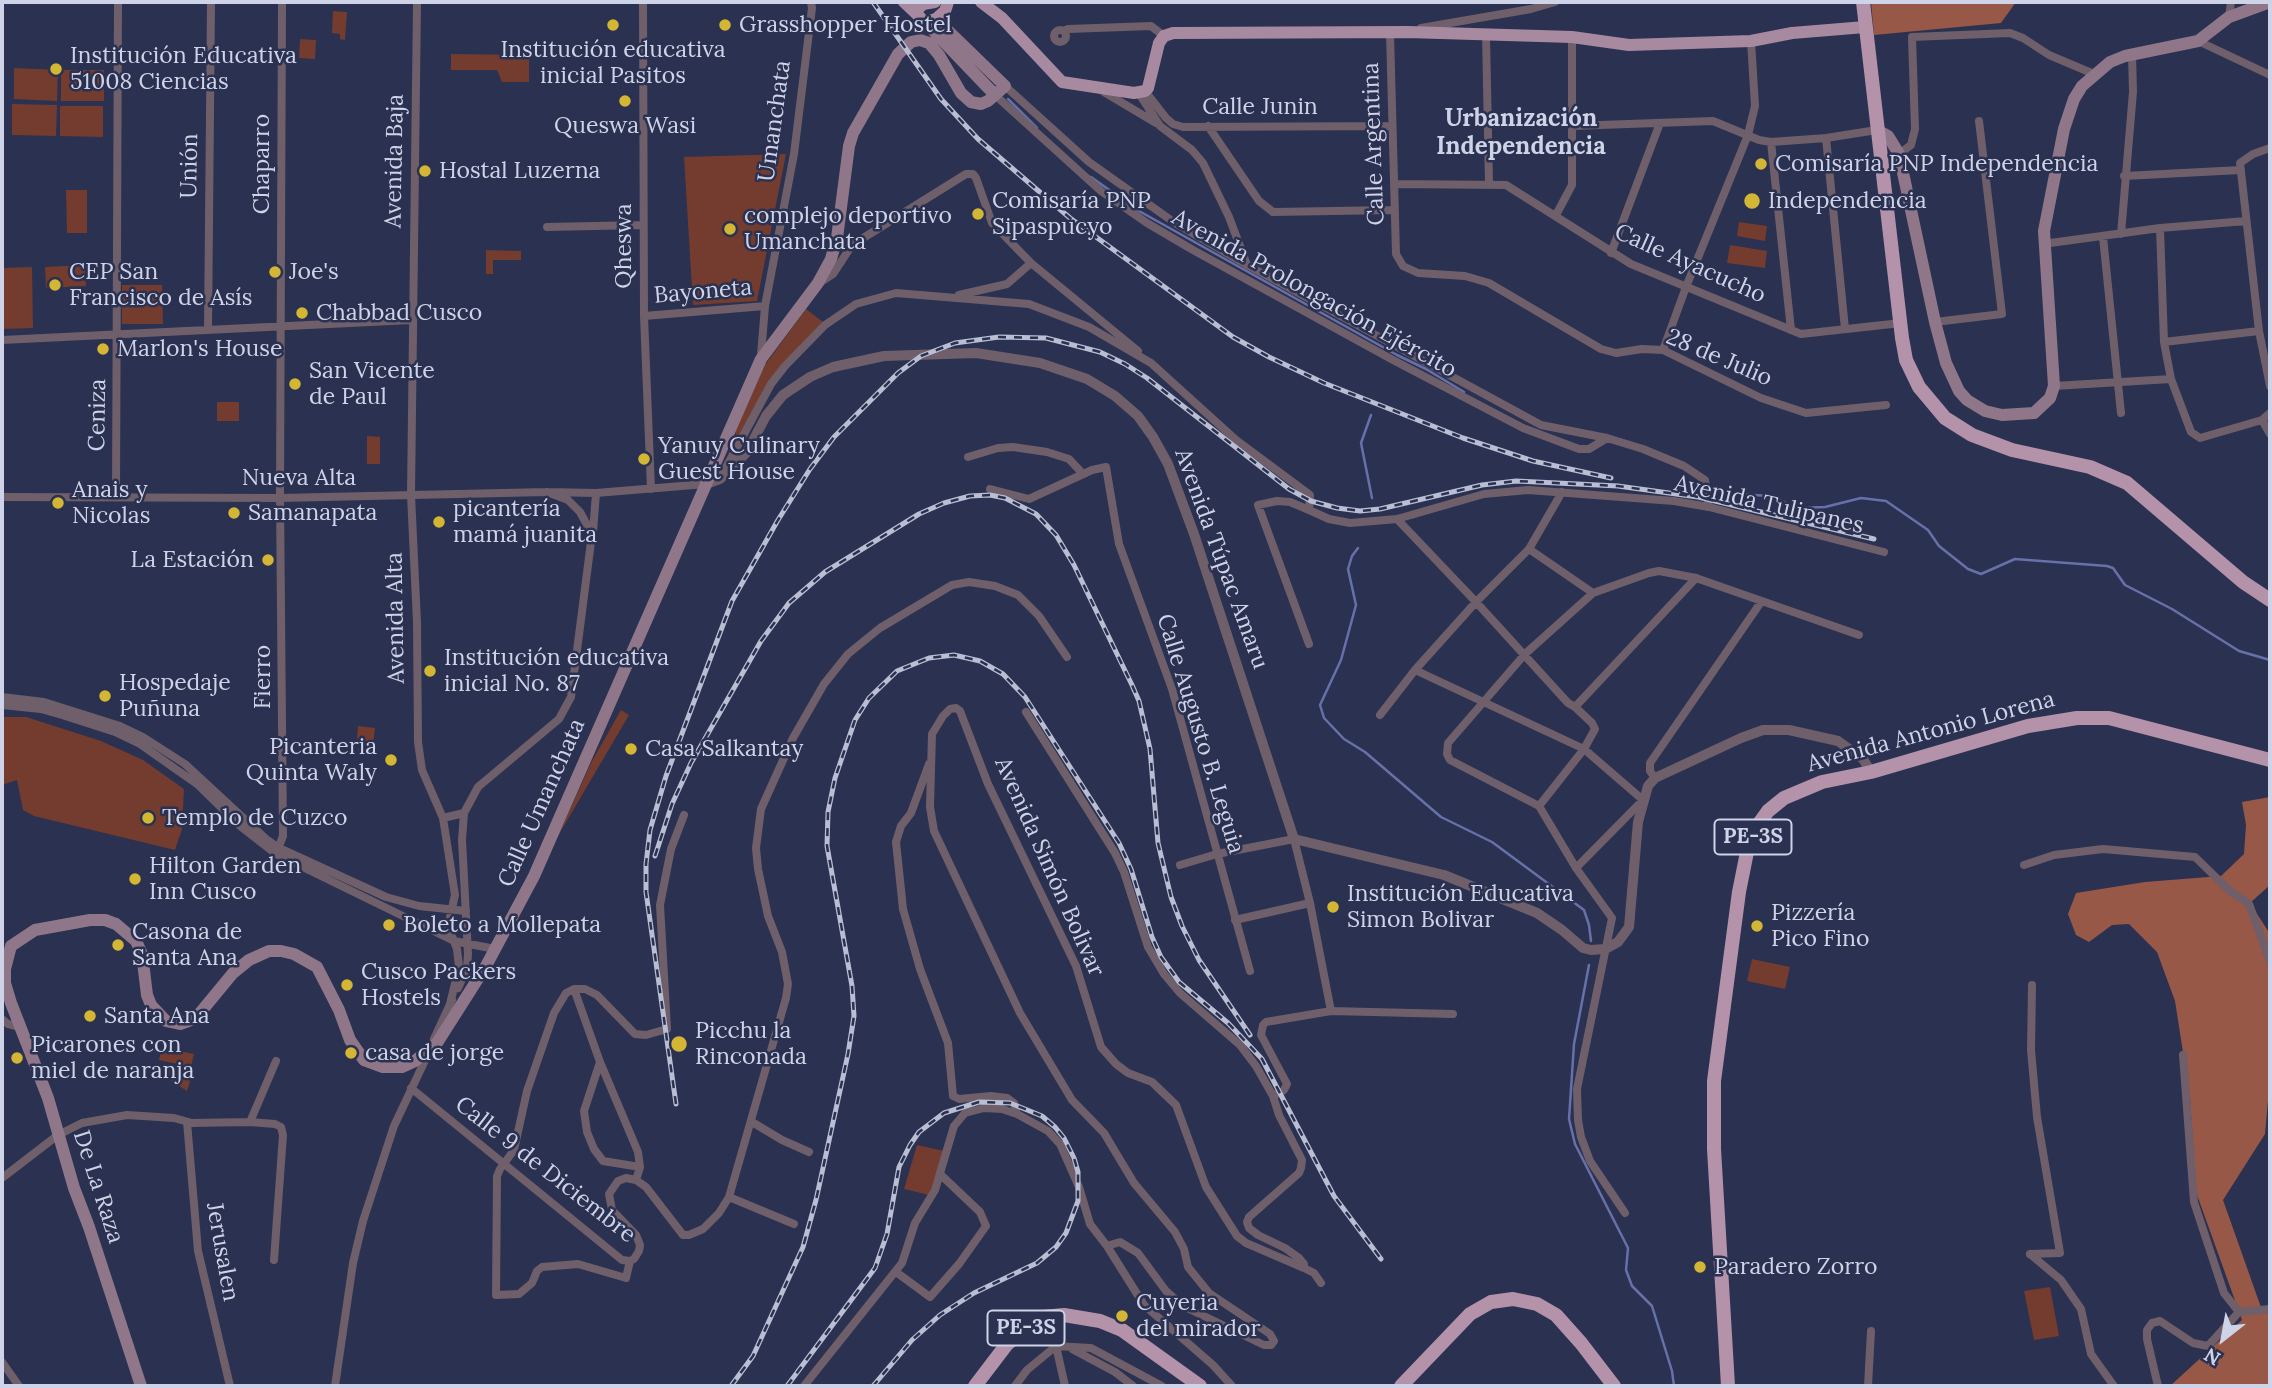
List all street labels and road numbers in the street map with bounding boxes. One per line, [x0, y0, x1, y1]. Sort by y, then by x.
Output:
street label: Umanchata [753, 59, 797, 183]
street label: Calle Argentina [1357, 62, 1391, 226]
street label: Calle Junin [1202, 93, 1318, 121]
street label: Avenida Baja [380, 94, 410, 228]
street label: Chaparro [248, 114, 276, 214]
street label: Unión [176, 133, 204, 199]
street label: Qheswa [610, 203, 638, 289]
street label: Avenida Prolongación Ejército [1167, 204, 1461, 384]
street label: Calle Ayacucho [1610, 218, 1770, 310]
street label: Bayoneta [653, 274, 753, 310]
street label: 28 de Julio [1662, 323, 1776, 393]
street label: Ceniza [84, 378, 112, 452]
street label: Avenida Túpac Amaru [1168, 445, 1274, 673]
street label: Nueva Alta [242, 464, 356, 492]
street label: Avenida Tulipanes [1672, 470, 1866, 540]
street label: Avenida Alta [381, 552, 411, 684]
street label: Calle Augusto B. Leguia [1150, 611, 1250, 857]
street label: Fierro [249, 645, 277, 709]
street label: Avenida Antonio Lorena [1804, 686, 2058, 778]
street label: Calle Umanchata [493, 715, 591, 891]
street label: Avenida Simón Bolivar [988, 753, 1110, 981]
road number: PE-3S [1714, 820, 1792, 854]
street label: Calle 9 de Diciembre [449, 1091, 641, 1249]
street label: De La Raza [67, 1127, 129, 1247]
street label: Jerusalen [200, 1201, 244, 1303]
road number: PE-3S [988, 1310, 1064, 1346]

